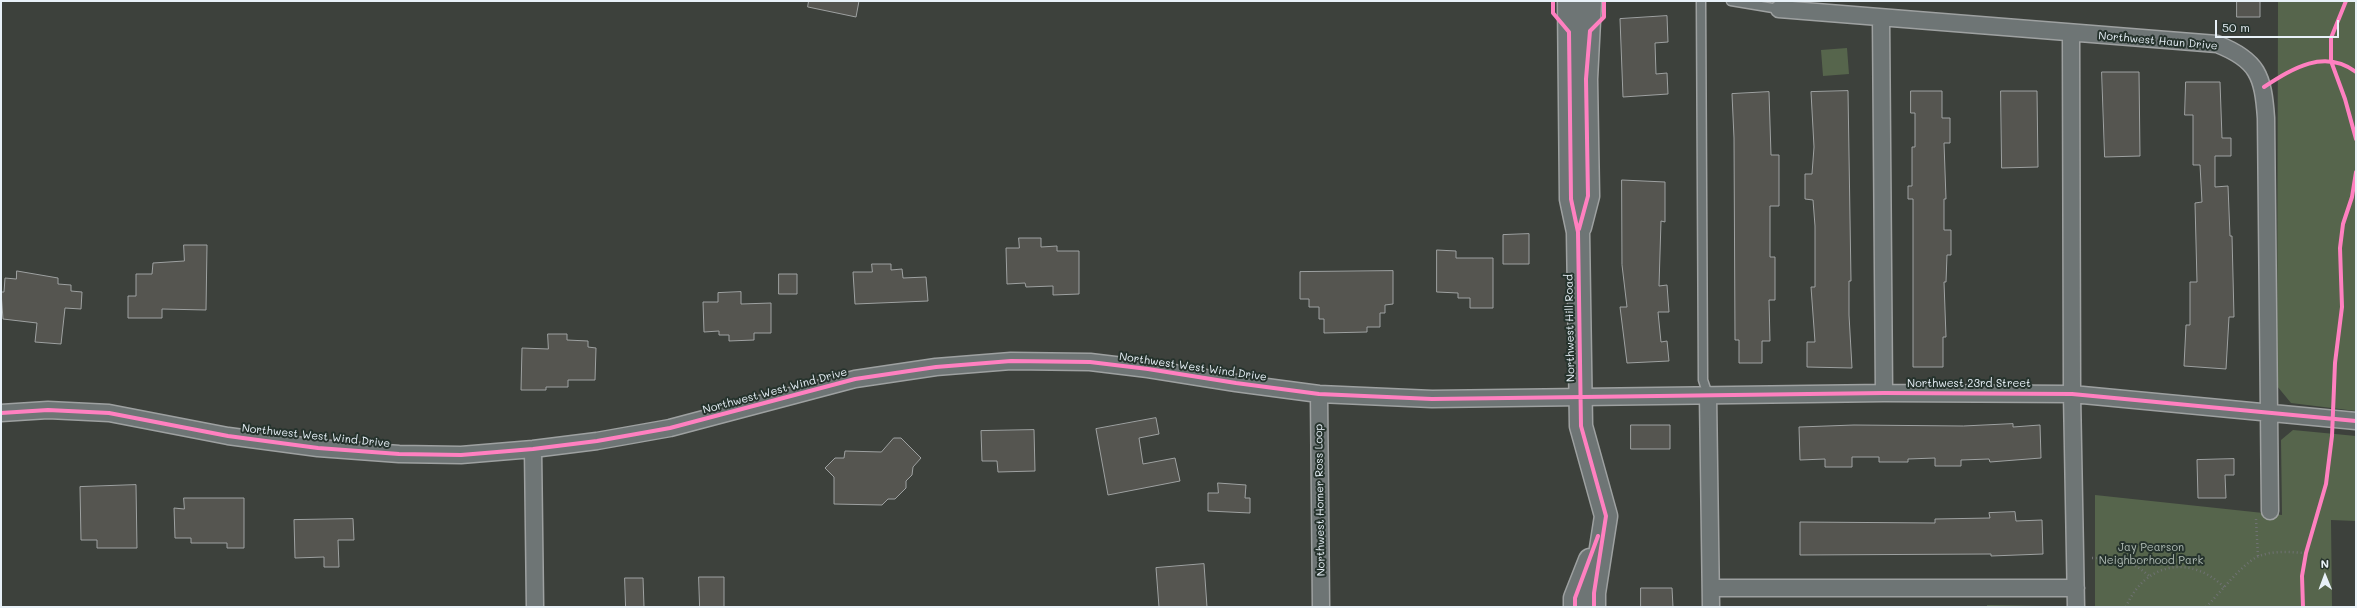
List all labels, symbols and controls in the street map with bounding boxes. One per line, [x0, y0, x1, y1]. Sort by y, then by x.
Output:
scale bar [2217, 12, 2341, 38]
text: 50 m [2222, 19, 2250, 35]
street label: Northwest Haun Drive [2098, 29, 2218, 53]
street label: Northwest Hill Road [1562, 274, 1578, 382]
street label: Northwest West Wind Drive [1118, 350, 1268, 384]
street label: Northwest West Wind Drive [701, 365, 849, 417]
street label: Northwest 23rd Street [1907, 377, 2031, 391]
street label: Northwest West Wind Drive [241, 422, 391, 450]
street label: Northwest Homer Ross Loop [1312, 424, 1328, 576]
park label: Jay Pearson Neighborhood Park [2099, 541, 2203, 567]
north arrow [2305, 556, 2345, 596]
text: N [2320, 556, 2329, 571]

